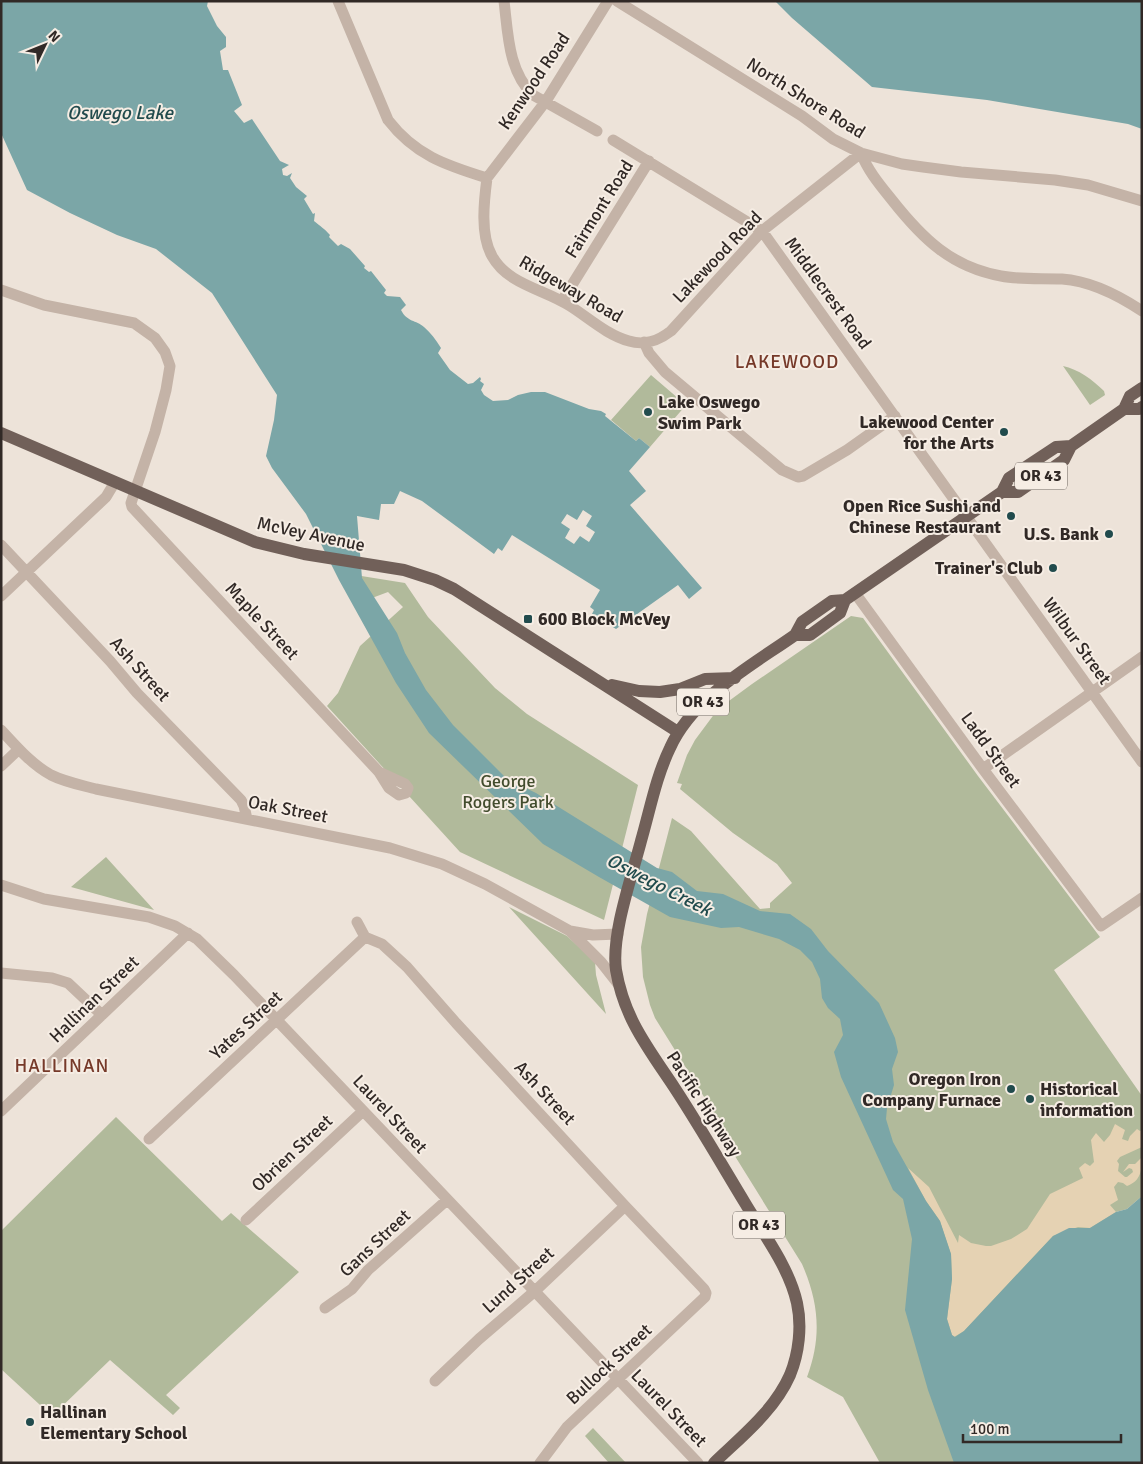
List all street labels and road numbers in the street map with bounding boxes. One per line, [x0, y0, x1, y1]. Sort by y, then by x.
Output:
street label: Kenwood Road [493, 28, 575, 134]
street label: North Shore Road [743, 53, 869, 143]
street label: Fairmont Road [560, 156, 638, 262]
street label: Lakewood Road [668, 206, 766, 308]
street label: Middlecrest Road [780, 233, 876, 353]
street label: Ridgeway Road [515, 250, 627, 328]
road number: OR 43 [1015, 462, 1067, 490]
street label: McVey Avenue [255, 512, 367, 556]
street label: Maple Street [220, 578, 304, 664]
street label: Wilbur Street [1038, 593, 1116, 689]
street label: Ash Street [105, 632, 175, 706]
road number: OR 43 [677, 689, 729, 716]
street label: Ladd Street [956, 708, 1026, 792]
street label: Oak Street [246, 791, 330, 827]
street label: Hallinan Street [45, 951, 143, 1047]
street label: Yates Street [205, 986, 287, 1064]
street label: Pacific Highway [662, 1047, 747, 1161]
street label: Ash Street [510, 1056, 580, 1130]
street label: Laurel Street [348, 1070, 432, 1158]
street label: Obrien Street [247, 1110, 337, 1196]
street label: Gans Street [335, 1205, 415, 1281]
road number: OR 43 [733, 1212, 785, 1238]
street label: Lund Street [478, 1242, 558, 1318]
street label: Bullock Street [562, 1319, 656, 1409]
street label: Laurel Street [626, 1365, 712, 1451]

